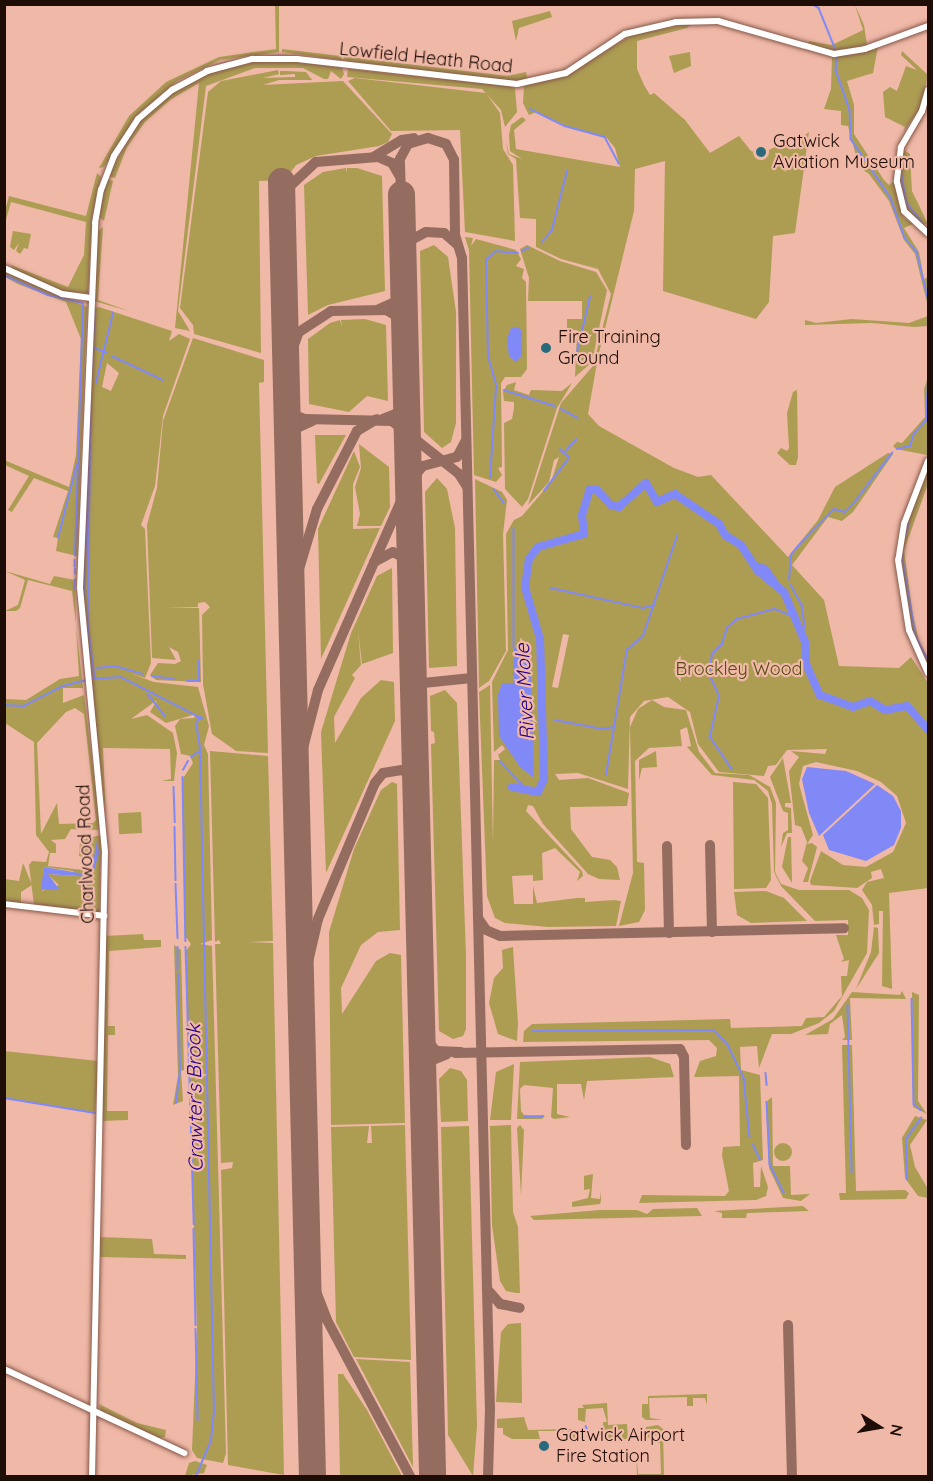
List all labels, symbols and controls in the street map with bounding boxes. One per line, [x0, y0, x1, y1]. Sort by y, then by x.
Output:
street label: Lowfield Heath Road [338, 38, 514, 78]
place label: Gatwick Aviation Museum [773, 131, 915, 174]
marker: Gatwick Aviation Museum [754, 145, 768, 159]
place label: Fire Training Ground [558, 327, 661, 370]
marker: Fire Training Ground [539, 341, 553, 355]
water label: River Mole [509, 643, 539, 741]
park label: Brockley Wood [676, 658, 802, 680]
street label: Charlwood Road [73, 784, 99, 924]
water label: Crawter's Brook [181, 1024, 207, 1172]
north arrow [849, 1397, 909, 1457]
text: N [886, 1423, 908, 1438]
place label: Gatwick Airport Fire Station [556, 1425, 685, 1468]
marker: Gatwick Airport Fire Station [537, 1439, 551, 1453]

